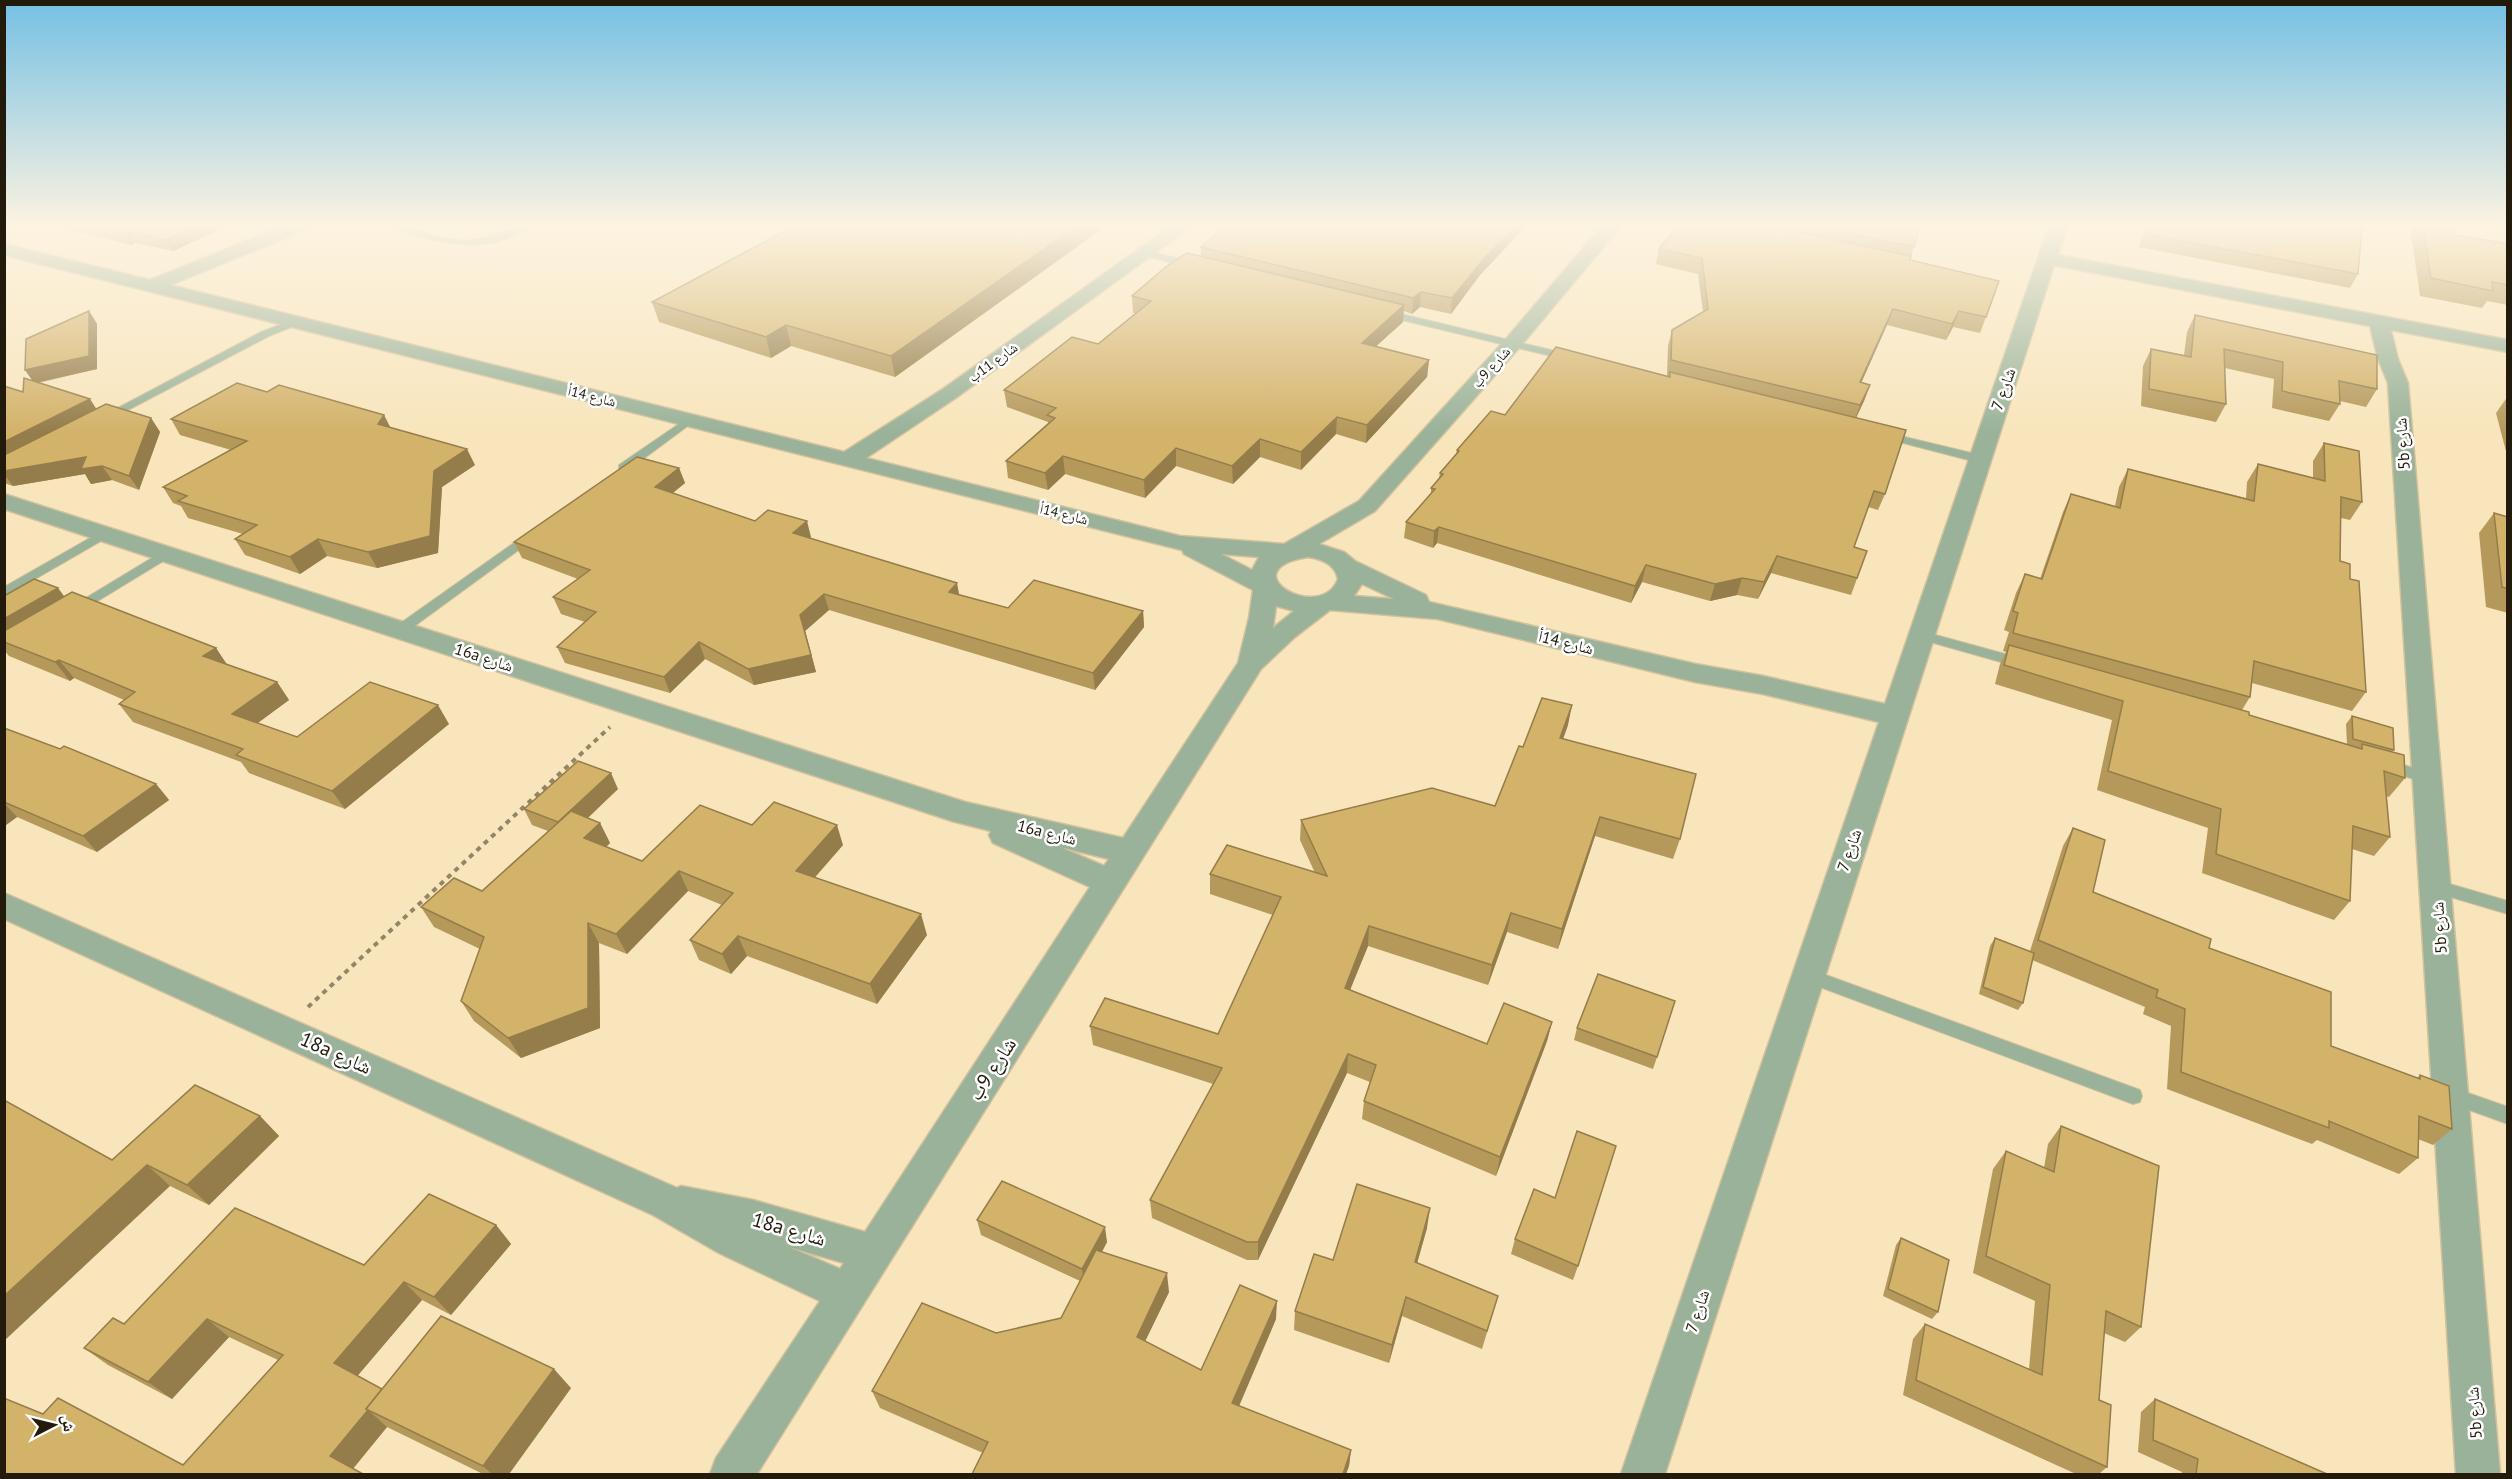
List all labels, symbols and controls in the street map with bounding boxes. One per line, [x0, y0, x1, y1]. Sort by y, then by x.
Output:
street label: شارع 11ب [965, 338, 1022, 387]
street label: شارع 9ب [1468, 343, 1515, 392]
street label: شارع 7 [1986, 365, 2020, 413]
street label: شارع 14أ [565, 381, 618, 412]
street label: 5b شارع [2390, 417, 2415, 471]
street label: شارع 14أ [1037, 499, 1090, 530]
street label: شارع 14أ [1536, 625, 1596, 659]
street label: 16a شارع [452, 638, 516, 677]
street label: 16a شارع [1015, 815, 1079, 850]
street label: شارع 7 [1832, 826, 1866, 874]
street label: 5b شارع [2427, 901, 2452, 955]
street label: 18a شارع [296, 1026, 376, 1080]
street label: شارع 9ب [962, 1033, 1022, 1105]
street label: 18a شارع [749, 1206, 829, 1252]
street label: شارع 7 [1681, 1287, 1714, 1335]
street label: 5b شارع [2462, 1386, 2487, 1440]
north arrow [24, 1395, 84, 1455]
text: ش [58, 1414, 80, 1433]

